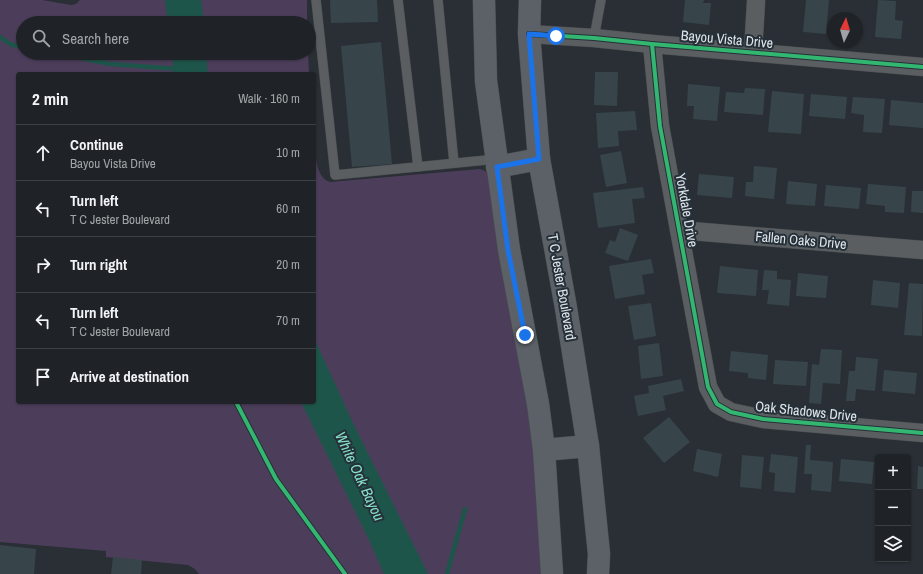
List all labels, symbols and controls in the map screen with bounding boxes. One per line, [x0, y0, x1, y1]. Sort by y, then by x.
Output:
north arrow [827, 12, 863, 48]
search box [16, 16, 316, 60]
street label: Bayou Vista Drive [680, 26, 774, 52]
icon: search [30, 27, 52, 49]
route start [547, 27, 565, 45]
text: Search here [62, 28, 129, 49]
text: 2 min [32, 87, 68, 110]
text: Walk · 160 m [238, 90, 300, 107]
text: Continue [70, 134, 123, 155]
icon: ahead [32, 142, 54, 164]
text: 10 m [276, 144, 300, 161]
text: Bayou Vista Drive [70, 155, 156, 172]
street label: Yorkdale Drive [672, 171, 702, 249]
text: Turn left [70, 190, 118, 211]
icon: left [32, 198, 54, 220]
text: 60 m [276, 200, 300, 217]
text: T C Jester Boulevard [70, 211, 170, 228]
street label: Fallen Oaks Drive [755, 227, 847, 253]
street label: T C Jester Boulevard [544, 232, 580, 342]
icon: right [32, 254, 54, 276]
text: Turn right [70, 254, 127, 275]
text: 20 m [276, 256, 300, 273]
text: Turn left [70, 302, 118, 323]
icon: left [32, 310, 54, 332]
text: 70 m [276, 312, 300, 329]
text: T C Jester Boulevard [70, 323, 170, 340]
route end [516, 326, 534, 344]
icon: arrive [32, 366, 54, 388]
text: Arrive at destination [70, 366, 189, 387]
street label: Oak Shadows Drive [754, 397, 858, 425]
water label: White Oak Bayou [330, 428, 390, 524]
map controls [875, 454, 911, 562]
button: + [875, 454, 911, 490]
button: − [875, 490, 911, 526]
button: layers [875, 526, 911, 562]

